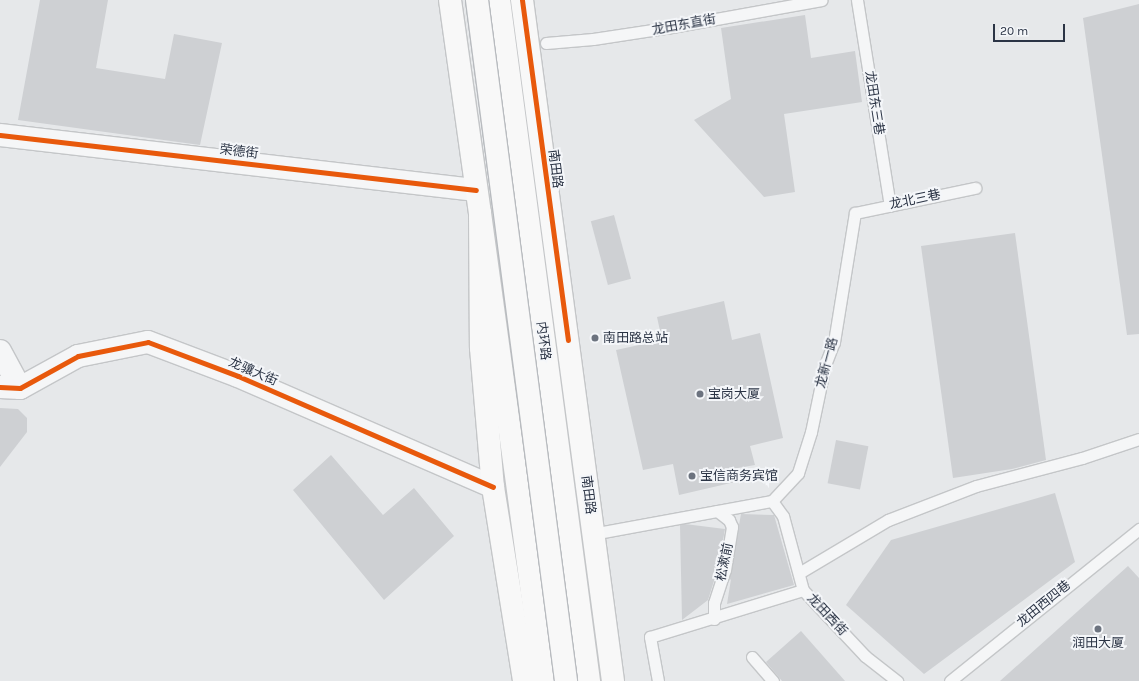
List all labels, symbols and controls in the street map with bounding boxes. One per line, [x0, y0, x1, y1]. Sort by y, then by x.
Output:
street label: 龙田东直街 [651, 12, 717, 38]
scale bar [995, 16, 1067, 42]
text: 20 m [1000, 24, 1028, 38]
street label: 龙田东三巷 [861, 70, 887, 136]
street label: 荣德街 [219, 142, 259, 162]
street label: 南田路 [545, 149, 565, 189]
street label: 龙北三巷 [888, 187, 942, 213]
street label: 内环路 [533, 321, 553, 361]
place label: 南田路总站 [603, 330, 668, 346]
marker: 南田路总站 [590, 333, 600, 343]
street label: 龙新一路 [813, 336, 841, 390]
street label: 龙骧大街 [226, 355, 280, 389]
place label: 宝岗大厦 [708, 386, 760, 402]
marker: 宝岗大厦 [695, 389, 705, 399]
place label: 宝信商务宾馆 [700, 468, 778, 484]
marker: 宝信商务宾馆 [687, 471, 697, 481]
street label: 南田路 [578, 475, 598, 515]
street label: 松漱前 [713, 541, 737, 583]
street label: 龙田西四巷 [1014, 577, 1074, 631]
street label: 龙田西街 [804, 591, 850, 639]
marker: 润田大厦 [1093, 624, 1103, 634]
place label: 润田大厦 [1072, 635, 1124, 651]

